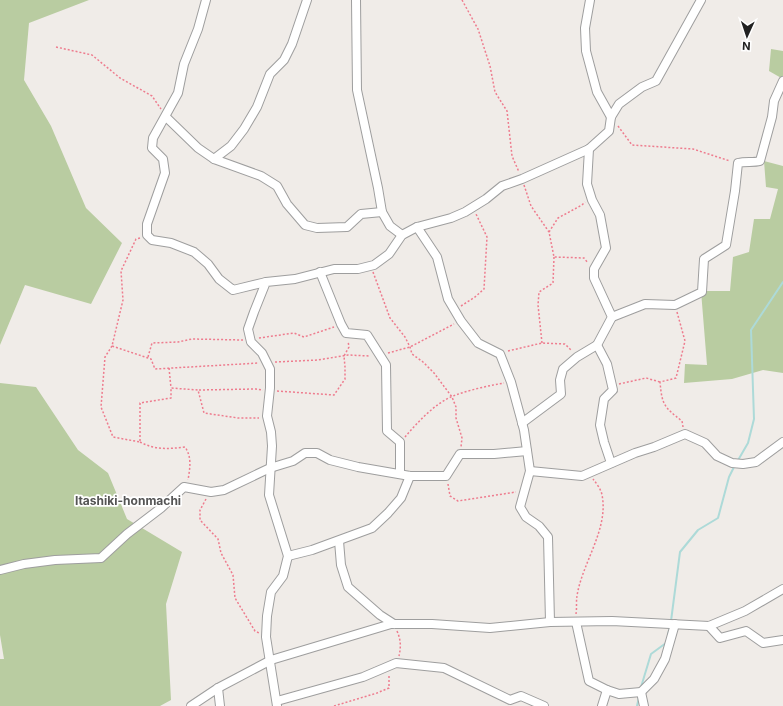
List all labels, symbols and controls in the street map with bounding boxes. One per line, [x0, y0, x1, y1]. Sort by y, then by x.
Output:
north arrow [727, 16, 767, 56]
text: N [742, 39, 751, 53]
district label: Itashiki-honmachi [75, 493, 181, 508]

